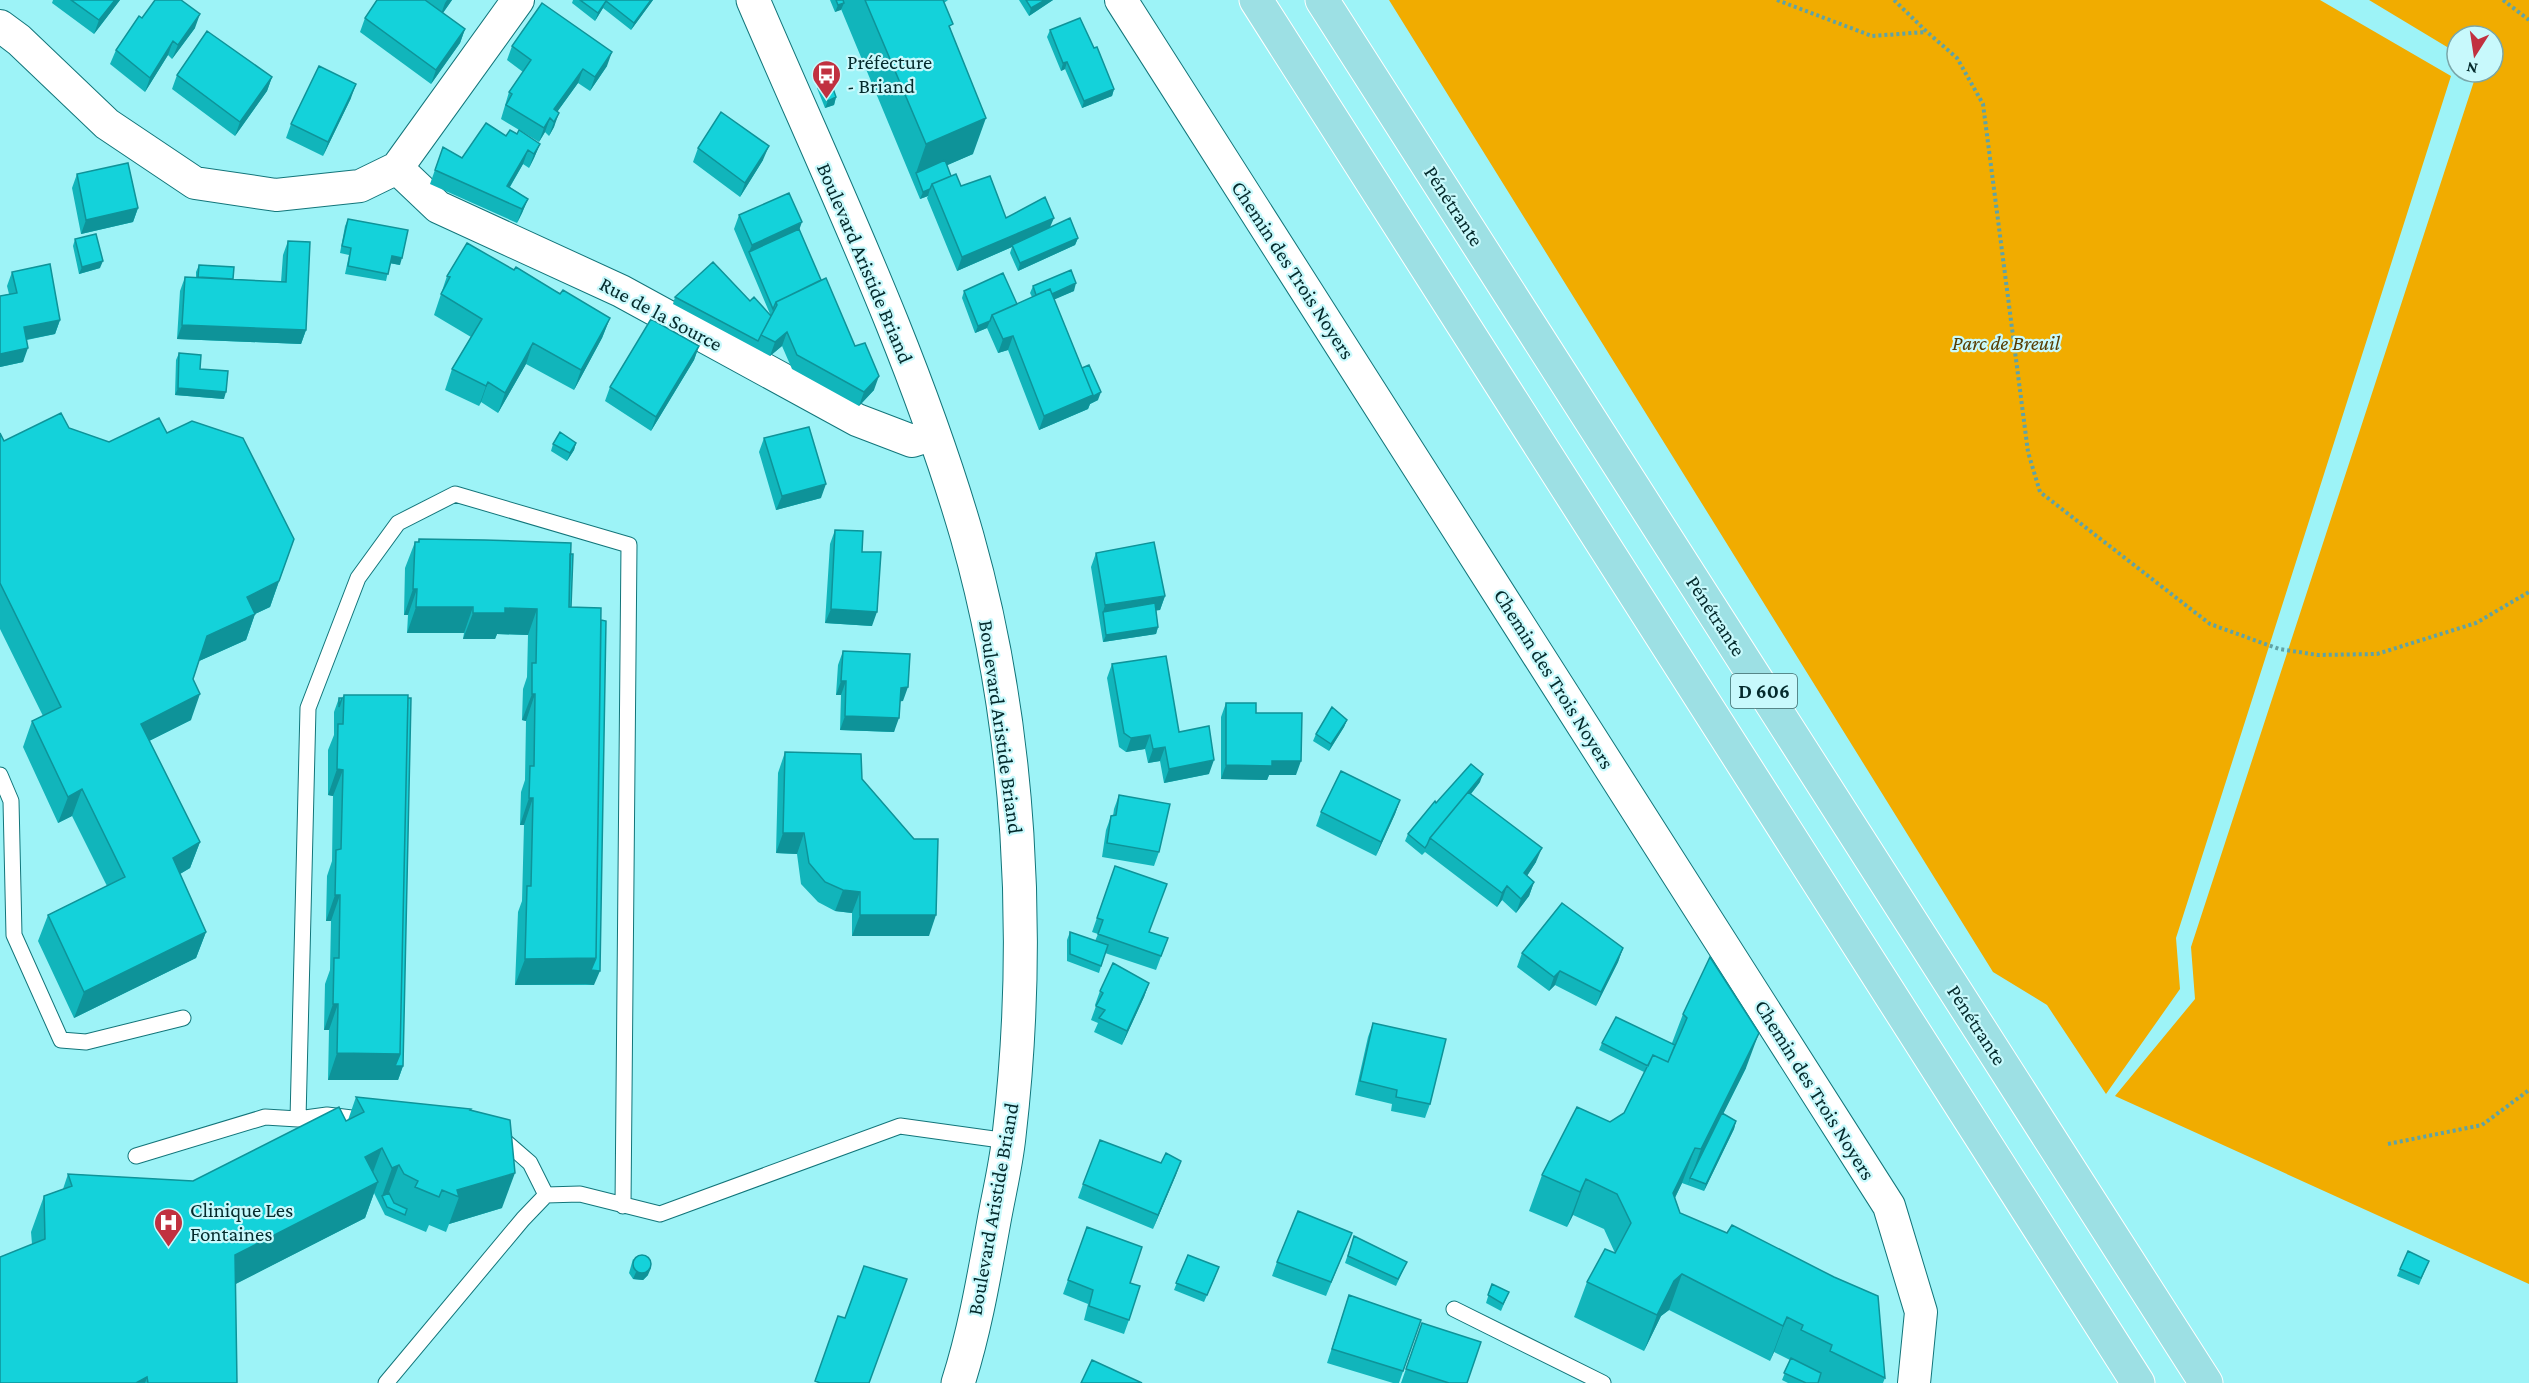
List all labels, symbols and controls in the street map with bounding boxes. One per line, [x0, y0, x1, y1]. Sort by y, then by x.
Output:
north arrow [2445, 24, 2505, 84]
place label: Préfecture - Briand [847, 50, 932, 98]
bus stop icon: Préfecture - Briand [810, 58, 842, 100]
text: N [2465, 59, 2479, 78]
street label: Boulevard Aristide Briand [812, 159, 918, 367]
street label: Pénétrante [1419, 161, 1489, 251]
street label: Chemin des Trois Noyers [1226, 176, 1360, 364]
street label: Rue de la Source [596, 272, 726, 356]
park label: Parc de Breuil [1952, 331, 2061, 355]
street label: Pénétrante [1681, 571, 1751, 661]
street label: Chemin des Trois Noyers [1489, 585, 1619, 773]
street label: Boulevard Aristide Briand [974, 619, 1028, 835]
road number: D 606 [1731, 674, 1797, 708]
street label: Pénétrante [1942, 980, 2012, 1070]
street label: Chemin des Trois Noyers [1750, 996, 1880, 1184]
street label: Boulevard Aristide Briand [962, 1101, 1024, 1317]
place label: Clinique Les Fontaines [190, 1198, 293, 1246]
hospital icon: Clinique Les Fontaines [153, 1206, 185, 1248]

